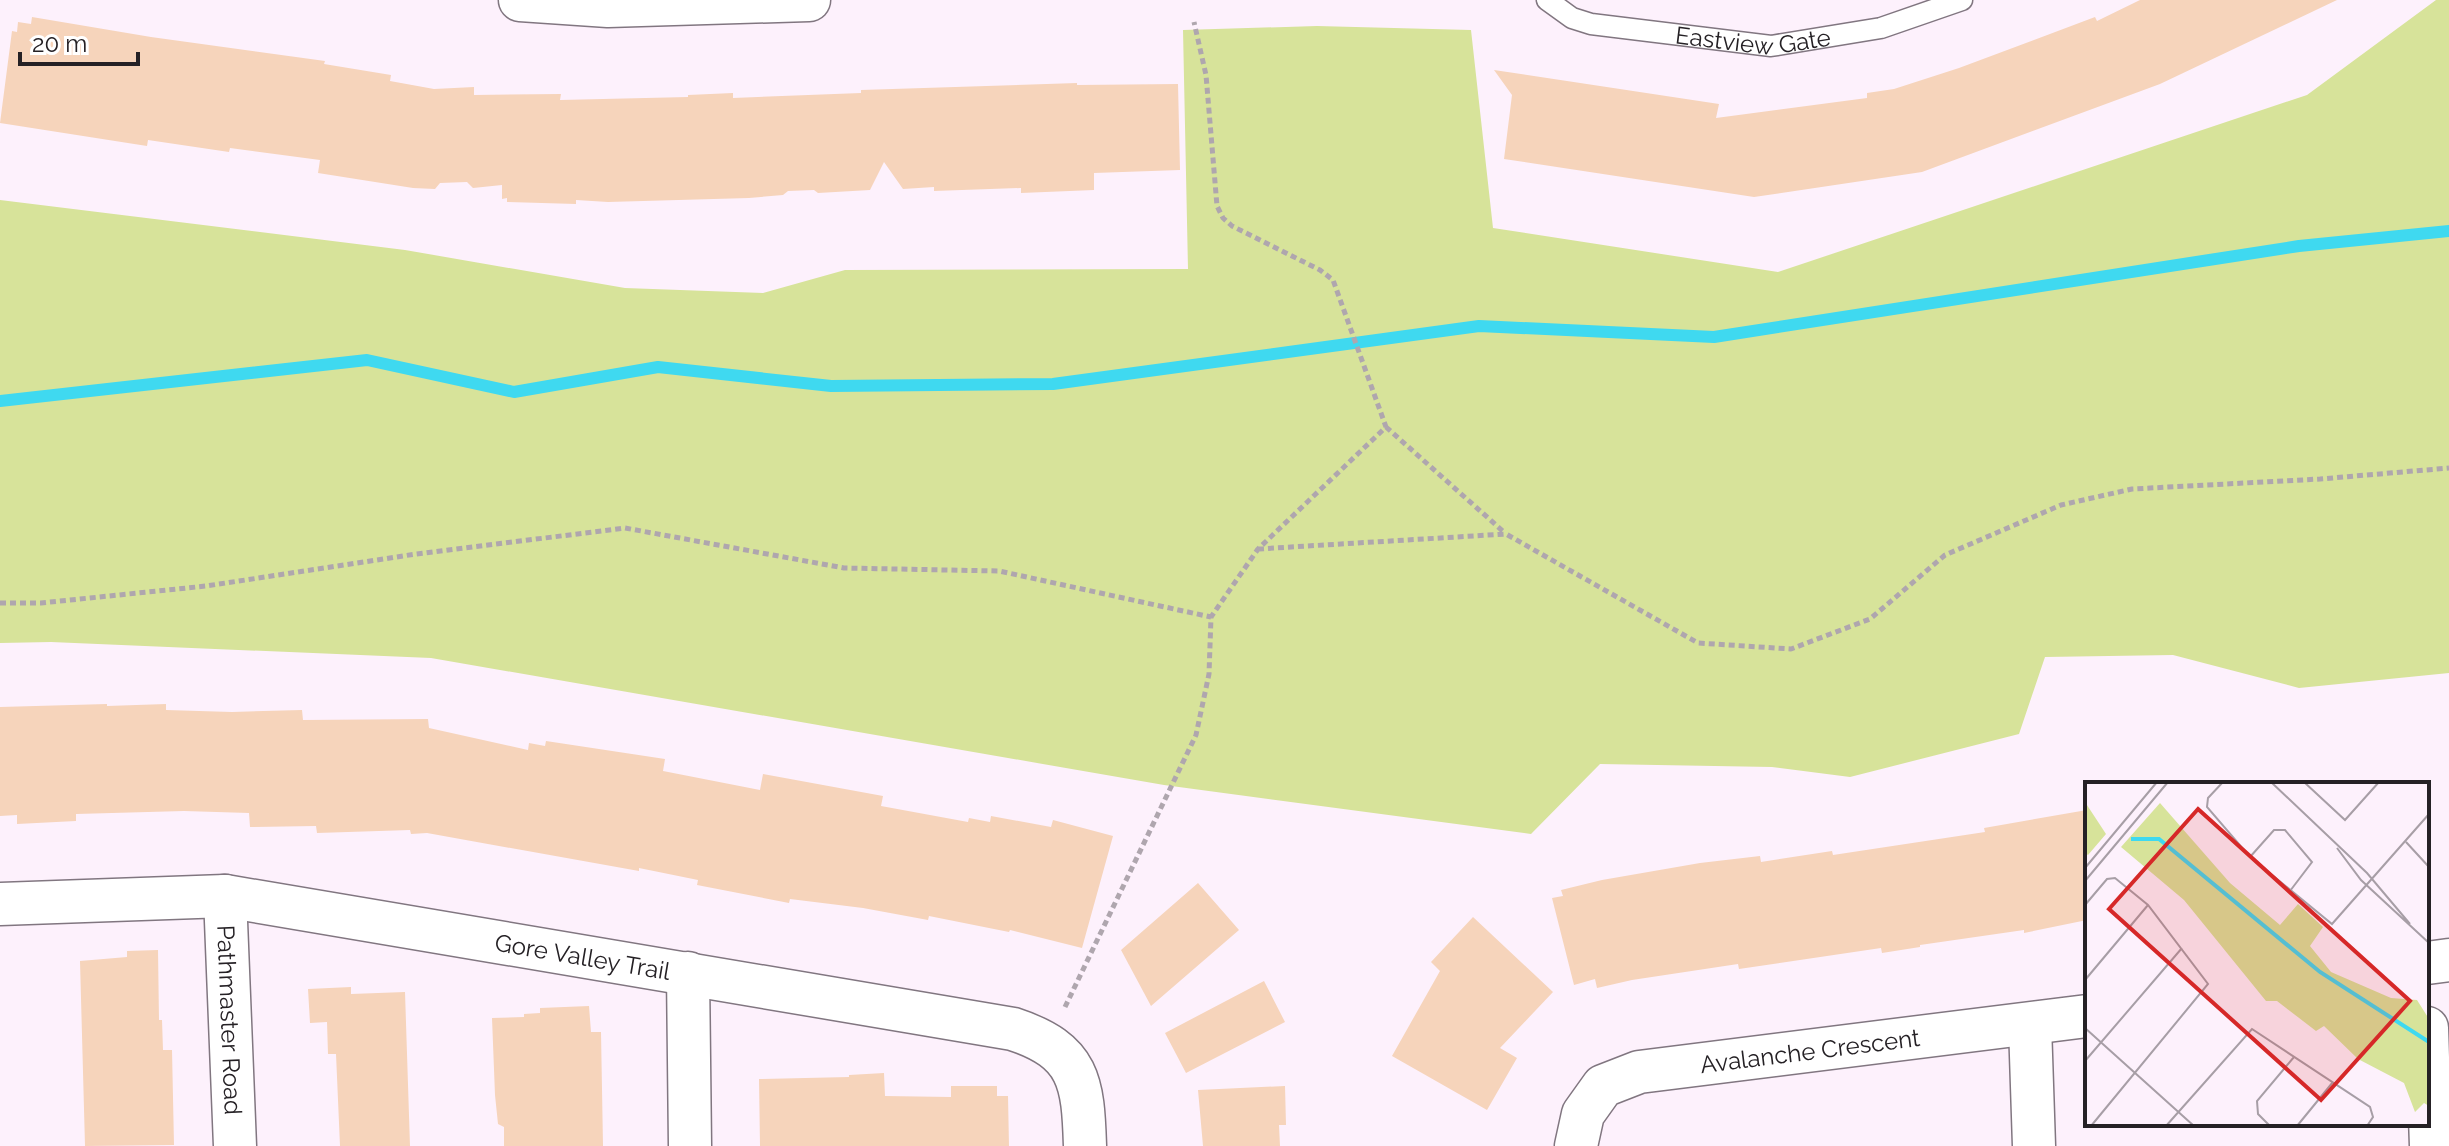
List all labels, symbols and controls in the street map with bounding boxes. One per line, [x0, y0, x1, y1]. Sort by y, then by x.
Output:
scale bar [20, 16, 138, 66]
street label: Eastview Gate [1674, 20, 1833, 61]
text: 20 m [32, 29, 87, 58]
inset map [2085, 782, 2429, 1126]
street label: Pathmaster Road [212, 924, 248, 1115]
street label: Gore Valley Trail [493, 927, 673, 986]
street label: Avalanche Crescent [1698, 1023, 1921, 1079]

